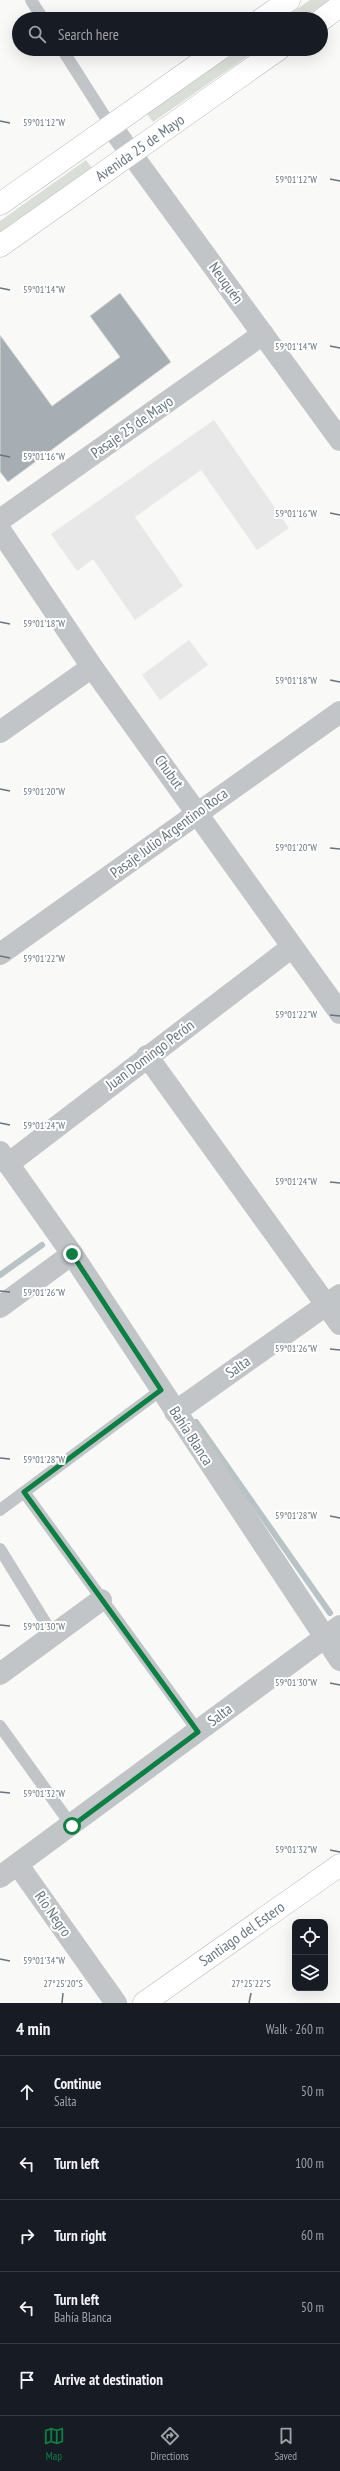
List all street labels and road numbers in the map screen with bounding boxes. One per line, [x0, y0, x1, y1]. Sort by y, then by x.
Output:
street label: Avenida 25 de Mayo [92, 110, 188, 185]
street label: Neuquén [205, 258, 248, 307]
street label: Pasaje 25 de Mayo [87, 391, 177, 462]
street label: Chubut [151, 751, 188, 792]
street label: Pasaje Julio Argentino Roca [106, 784, 231, 882]
street label: Juan Domingo Perón [101, 1015, 198, 1095]
street label: Salta [222, 1351, 254, 1382]
street label: Bahía Blanca [165, 1403, 218, 1469]
street label: Salta [204, 1699, 236, 1730]
street label: Río Negro [31, 1887, 76, 1940]
street label: Santiago del Estero [195, 1897, 288, 1970]

